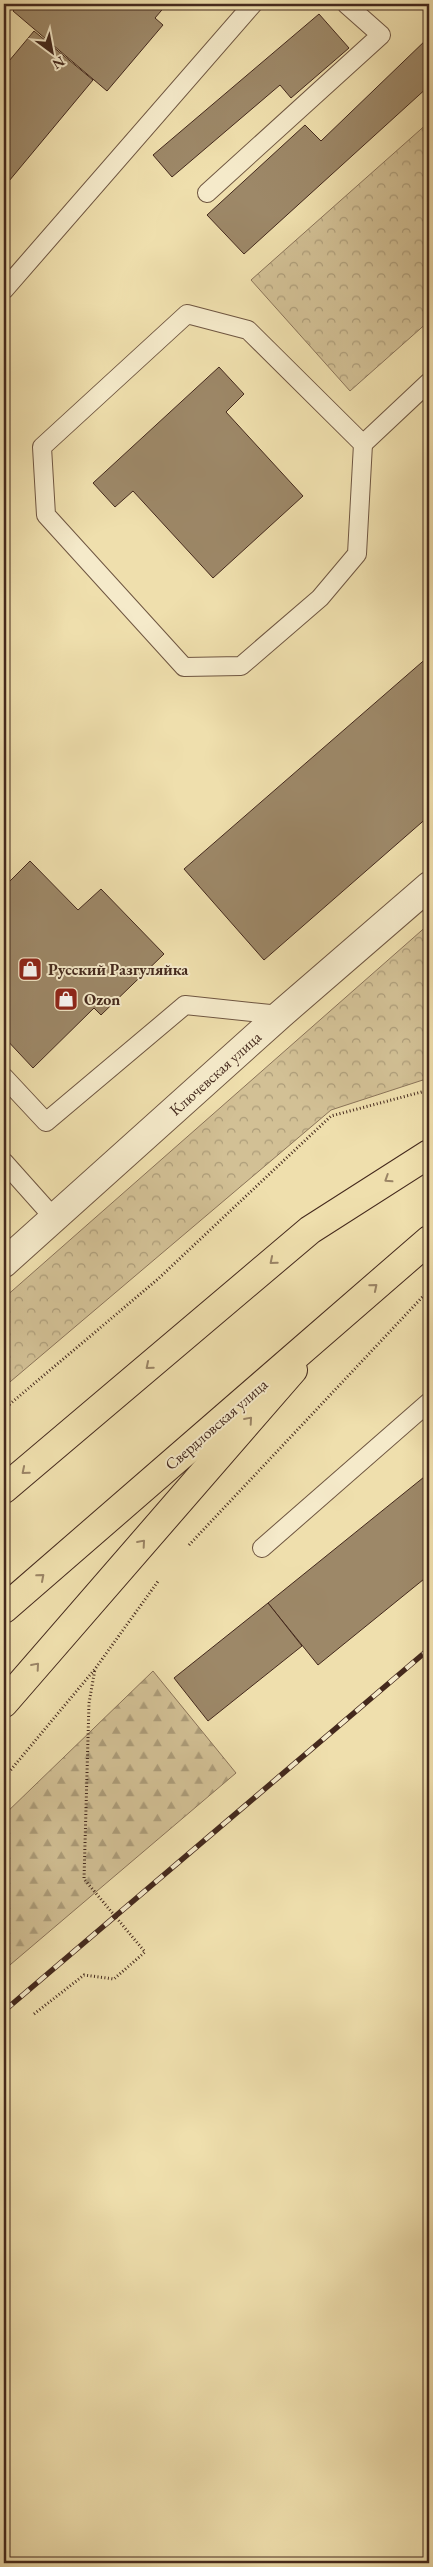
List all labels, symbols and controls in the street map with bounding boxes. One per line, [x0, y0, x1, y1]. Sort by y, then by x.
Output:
north arrow [28, 28, 78, 78]
text: N [49, 52, 68, 74]
shop icon: Русский Разгуляйка [17, 956, 43, 982]
place label: Русский Разгуляйка [48, 959, 189, 980]
shop icon: Ozon [53, 986, 79, 1012]
place label: Ozon [84, 989, 120, 1010]
street label: Ключевская улица [165, 1026, 266, 1120]
one-way arrow [384, 1173, 393, 1182]
one-way arrow [270, 1256, 279, 1264]
one-way arrow [368, 1284, 377, 1293]
one-way arrow [146, 1361, 155, 1369]
street label: Свердловская улица [160, 1373, 273, 1475]
one-way arrow [243, 1417, 252, 1426]
one-way arrow [21, 1466, 30, 1475]
one-way arrow [136, 1540, 145, 1549]
one-way arrow [35, 1573, 44, 1582]
one-way arrow [30, 1663, 38, 1672]

